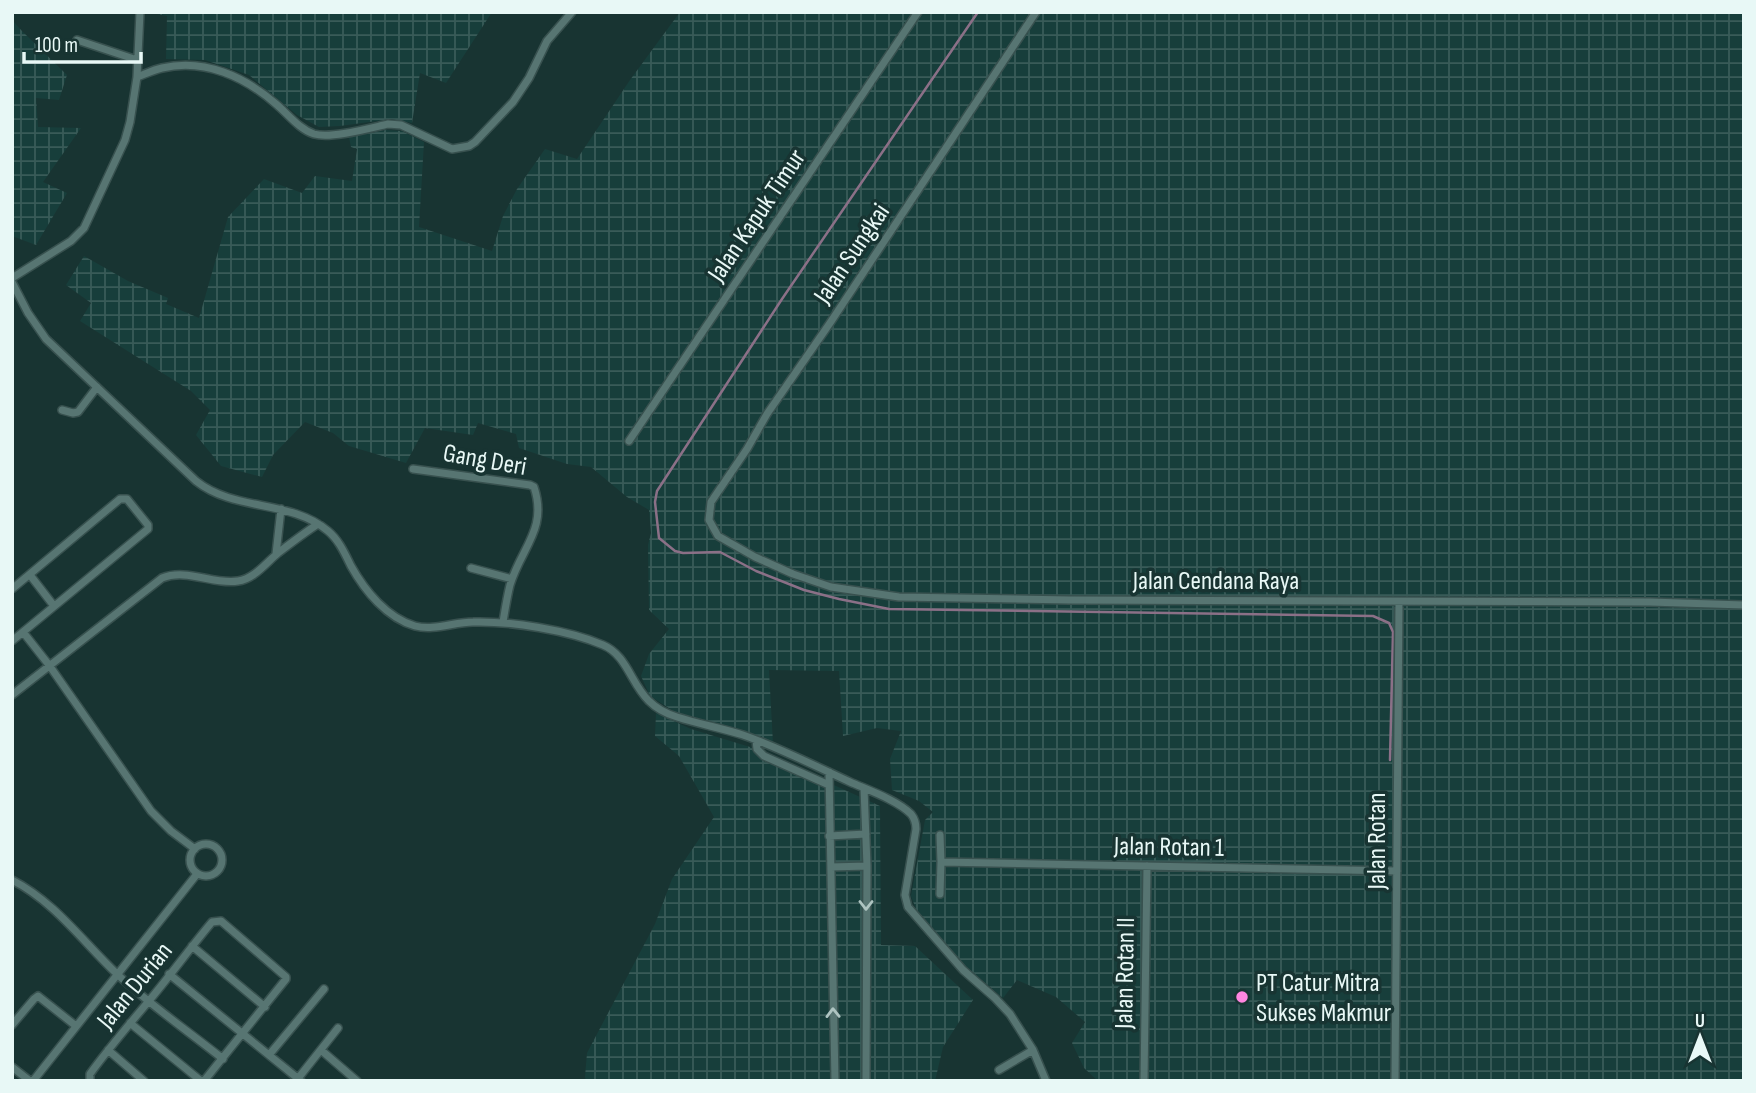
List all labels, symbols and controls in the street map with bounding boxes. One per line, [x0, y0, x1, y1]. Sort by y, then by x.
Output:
scale bar [24, 21, 142, 65]
text: 100 m [35, 33, 78, 58]
street label: Jalan Kapuk Timur [701, 143, 813, 289]
street label: Jalan Sungkai [807, 198, 897, 310]
street label: Gang Deri [441, 438, 529, 483]
street label: Jalan Cendana Raya [1132, 566, 1299, 597]
street label: Jalan Rotan [1362, 793, 1393, 890]
street label: Jalan Rotan 1 [1113, 831, 1224, 864]
one-way arrow [858, 901, 874, 911]
street label: Jalan Rotan II [1109, 917, 1142, 1030]
street label: Jalan Durian [90, 936, 179, 1036]
place label: PT Catur Mitra Sukses Makmur [1256, 968, 1392, 1029]
marker: PT Catur Mitra Sukses Makmur [1234, 989, 1250, 1005]
north arrow [1665, 1002, 1735, 1072]
one-way arrow [826, 1007, 841, 1018]
text: U [1695, 1010, 1705, 1033]

